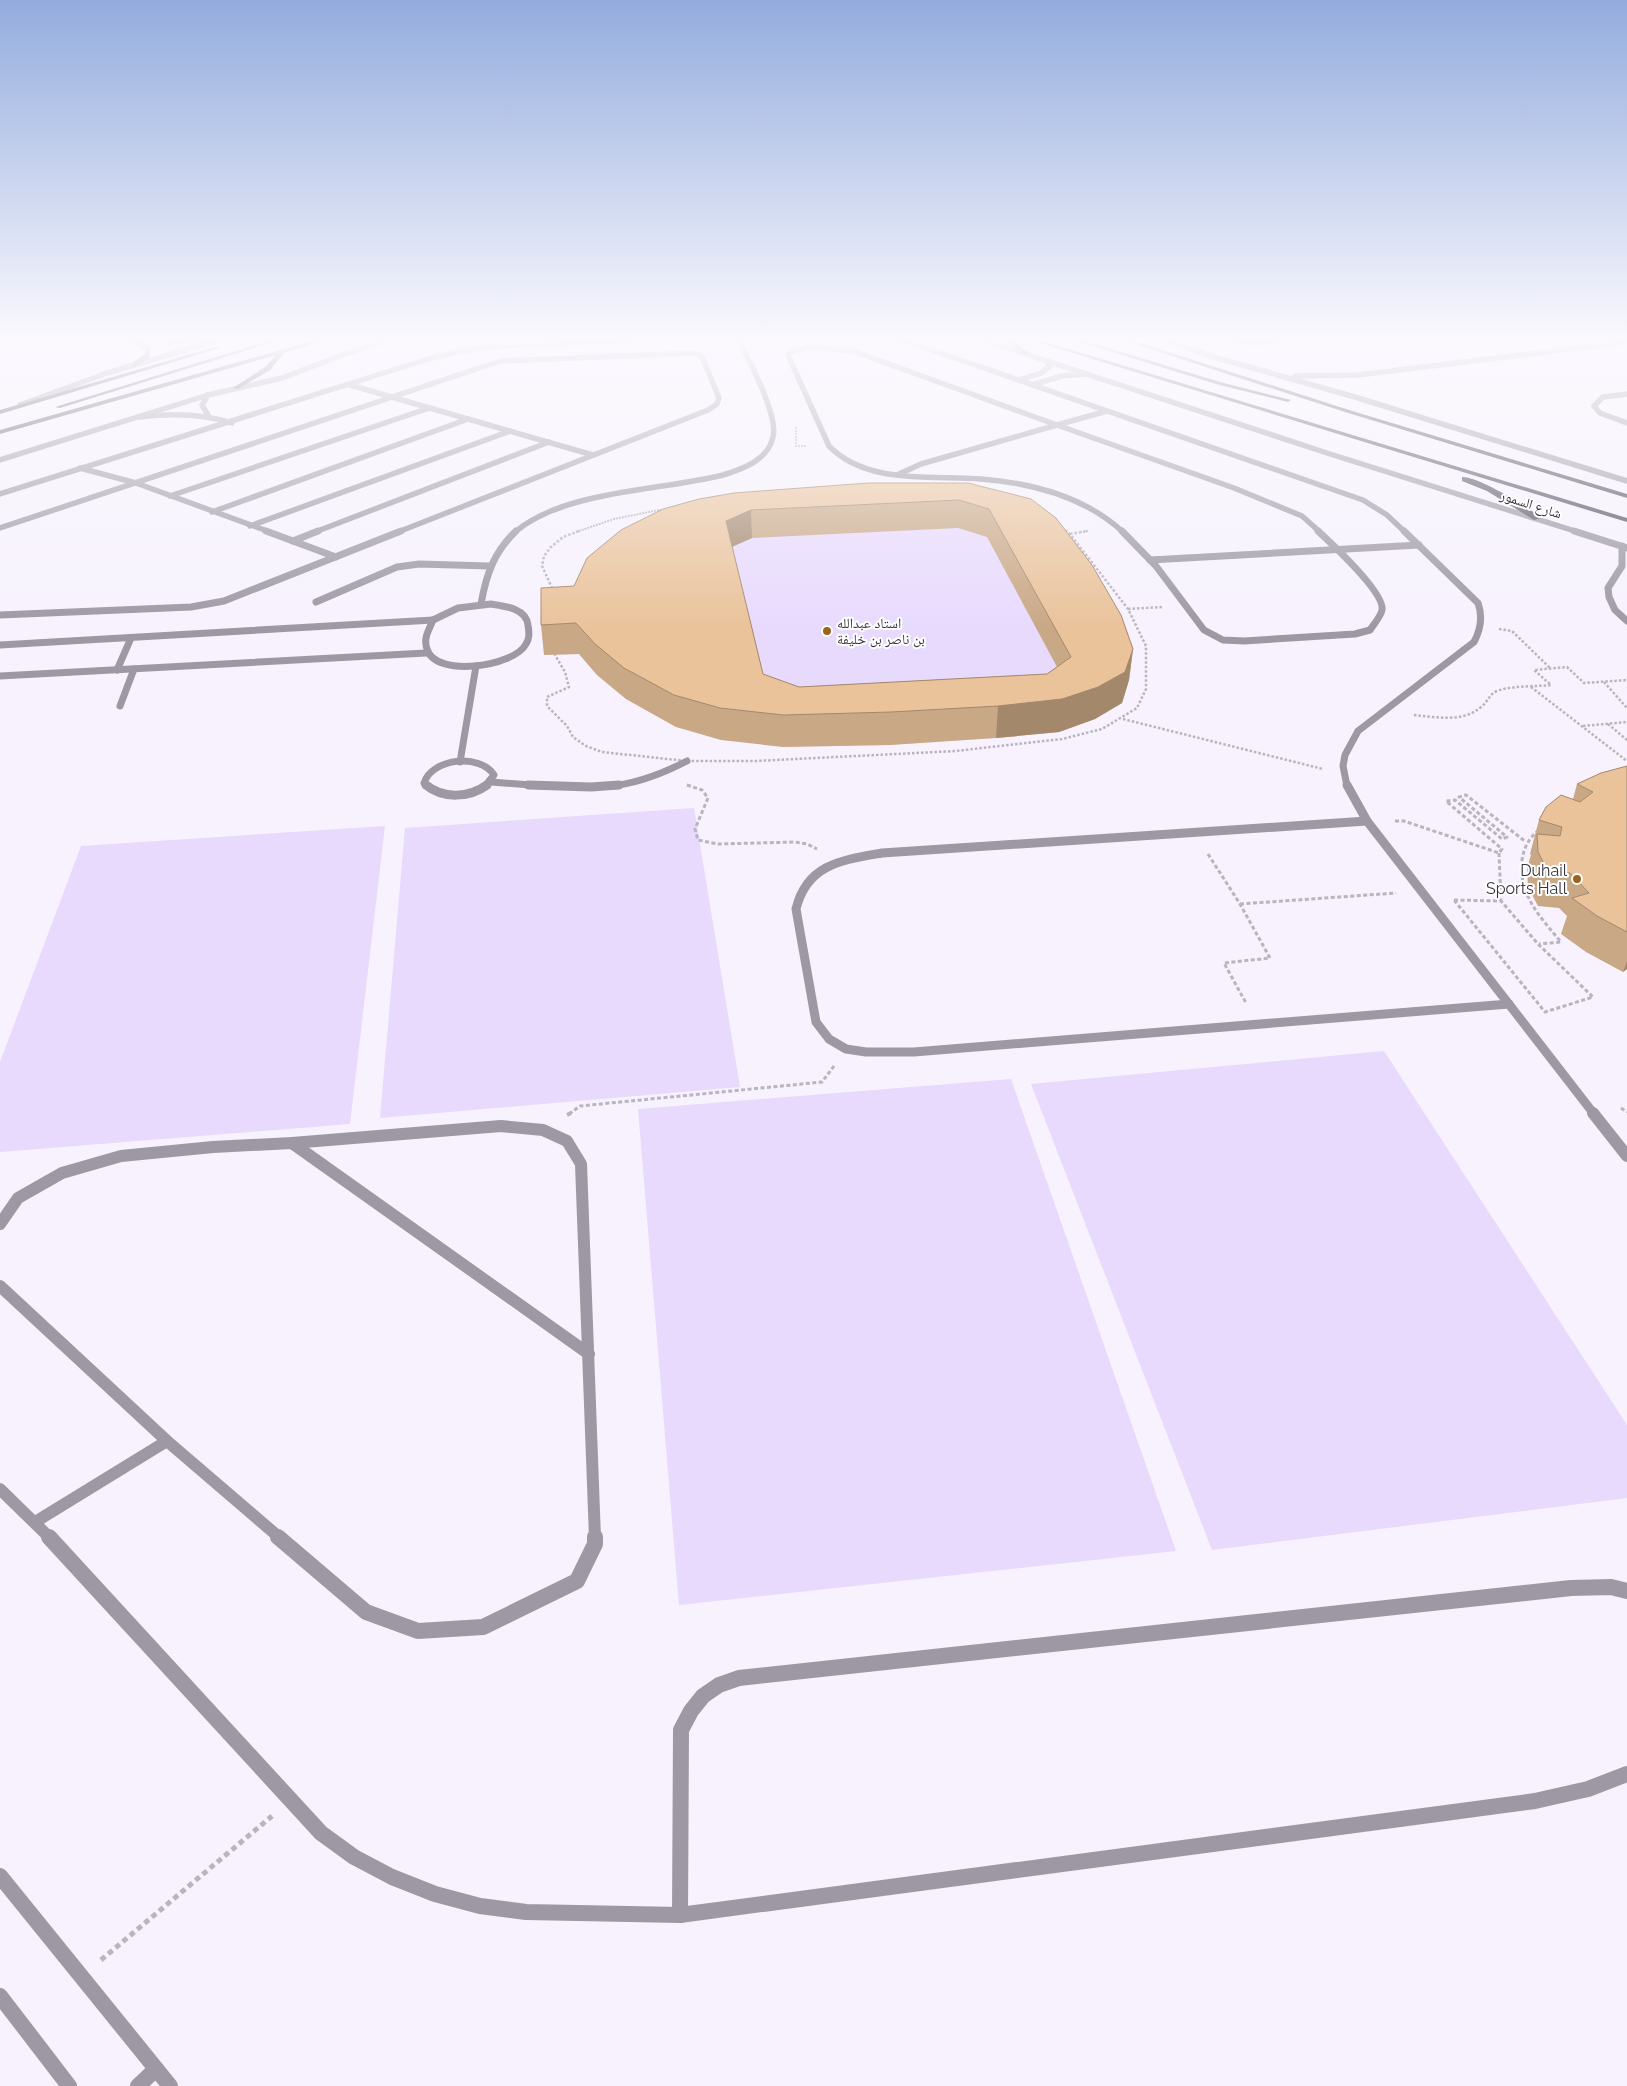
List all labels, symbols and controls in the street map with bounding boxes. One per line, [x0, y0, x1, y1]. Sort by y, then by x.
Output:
street label: شارع السمور [1497, 486, 1564, 523]
place label: استاد عبدالله بن ناصر بن خليفة [837, 615, 925, 648]
marker: استاد عبدالله بن ناصر بن خليفة [821, 625, 833, 637]
place label: Duhail Sports Hall [1486, 861, 1568, 898]
marker: Duhail Sports Hall [1571, 873, 1583, 885]

